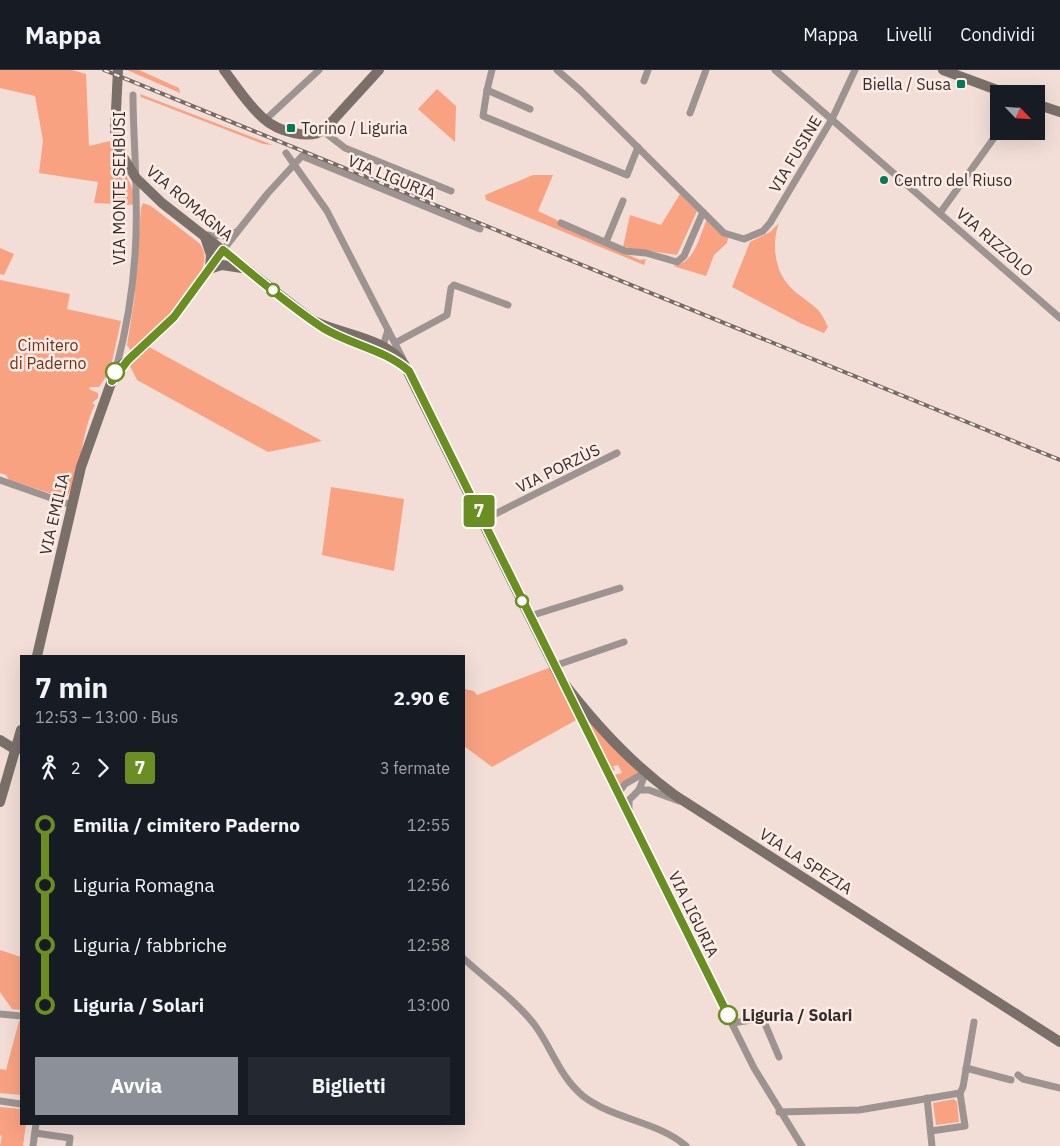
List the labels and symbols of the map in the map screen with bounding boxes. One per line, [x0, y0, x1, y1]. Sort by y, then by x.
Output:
place label: Biella / Susa [862, 74, 951, 94]
marker: Biella / Susa [955, 78, 967, 90]
north arrow [990, 85, 1045, 140]
street label: VIA MONTE SEI BUSI [109, 111, 129, 265]
street label: VIA FUSINE [764, 112, 826, 196]
place label: Torino / Liguria [301, 118, 408, 138]
marker: Torino / Liguria [285, 122, 297, 134]
street label: VIA LIGURIA [345, 150, 439, 204]
street label: VIA ROMAGNA [142, 161, 238, 245]
place label: Centro del Riuso [894, 170, 1012, 190]
marker: Centro del Riuso [878, 174, 890, 186]
street label: VIA RIZZOLO [952, 203, 1038, 281]
unlabelled marker [266, 283, 280, 297]
park label: Cimitero di Paderno [9, 335, 87, 373]
unlabelled marker [105, 362, 125, 382]
street label: VIA PORZÙS [512, 438, 603, 497]
street label: VIA EMILIA [35, 471, 73, 557]
line badge: 7 [463, 495, 495, 527]
unlabelled marker [515, 594, 529, 608]
street label: VIA LA SPEZIA [756, 824, 856, 898]
street label: VIA LIGURIA [665, 868, 723, 960]
marker: Liguria / Solari [718, 1005, 738, 1025]
place label: Liguria / Solari [742, 1005, 852, 1025]

